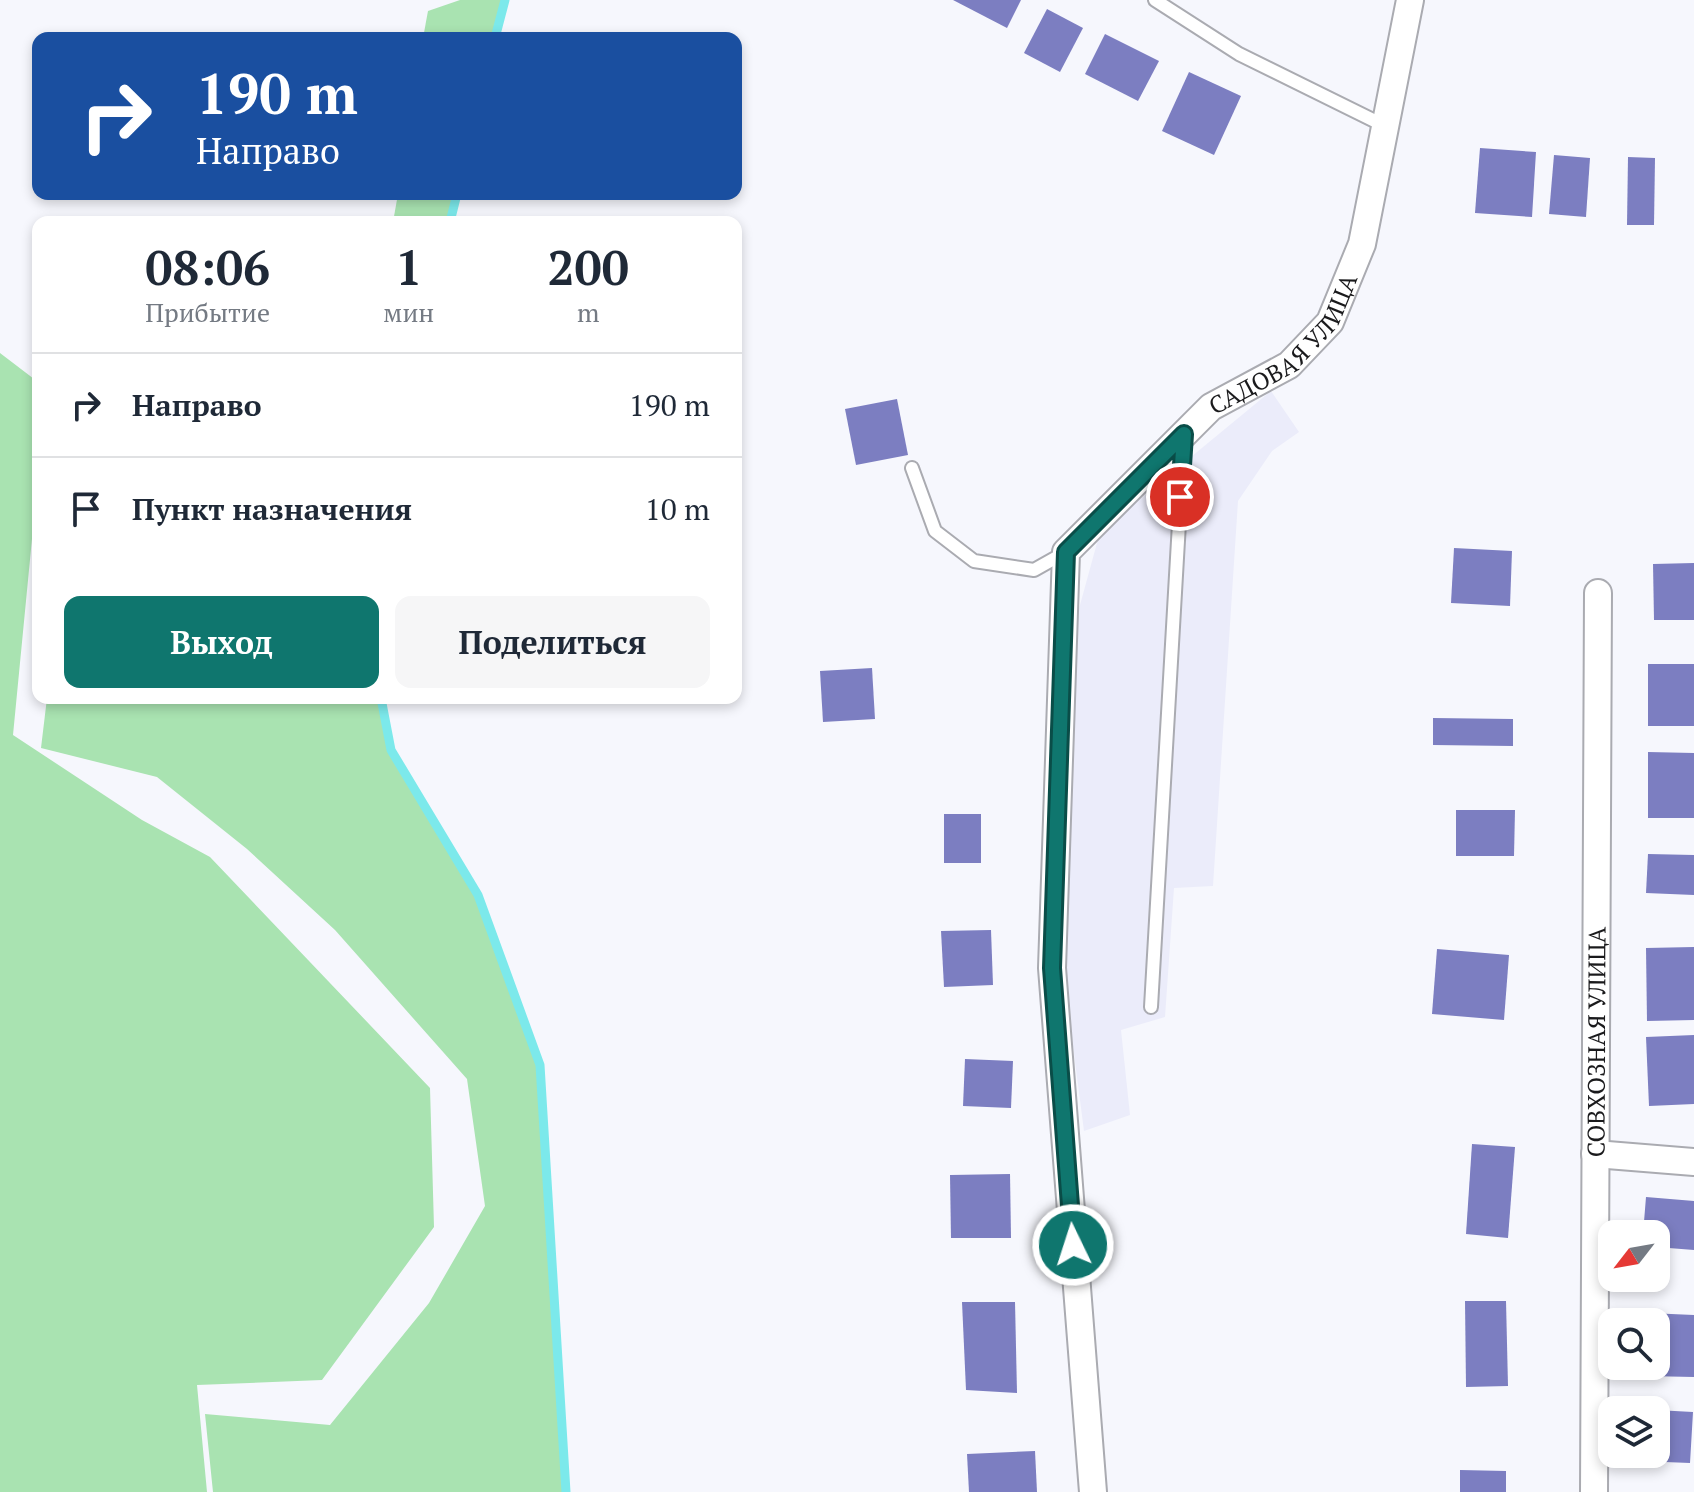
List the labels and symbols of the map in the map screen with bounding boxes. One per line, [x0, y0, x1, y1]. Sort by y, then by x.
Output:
street label: САДОВАЯ УЛИЦА [1203, 268, 1364, 421]
pin [1146, 463, 1214, 531]
street label: СОВХОЗНАЯ УЛИЦА [1579, 926, 1613, 1157]
position arrow [1031, 1203, 1115, 1287]
north arrow [1598, 1220, 1670, 1292]

